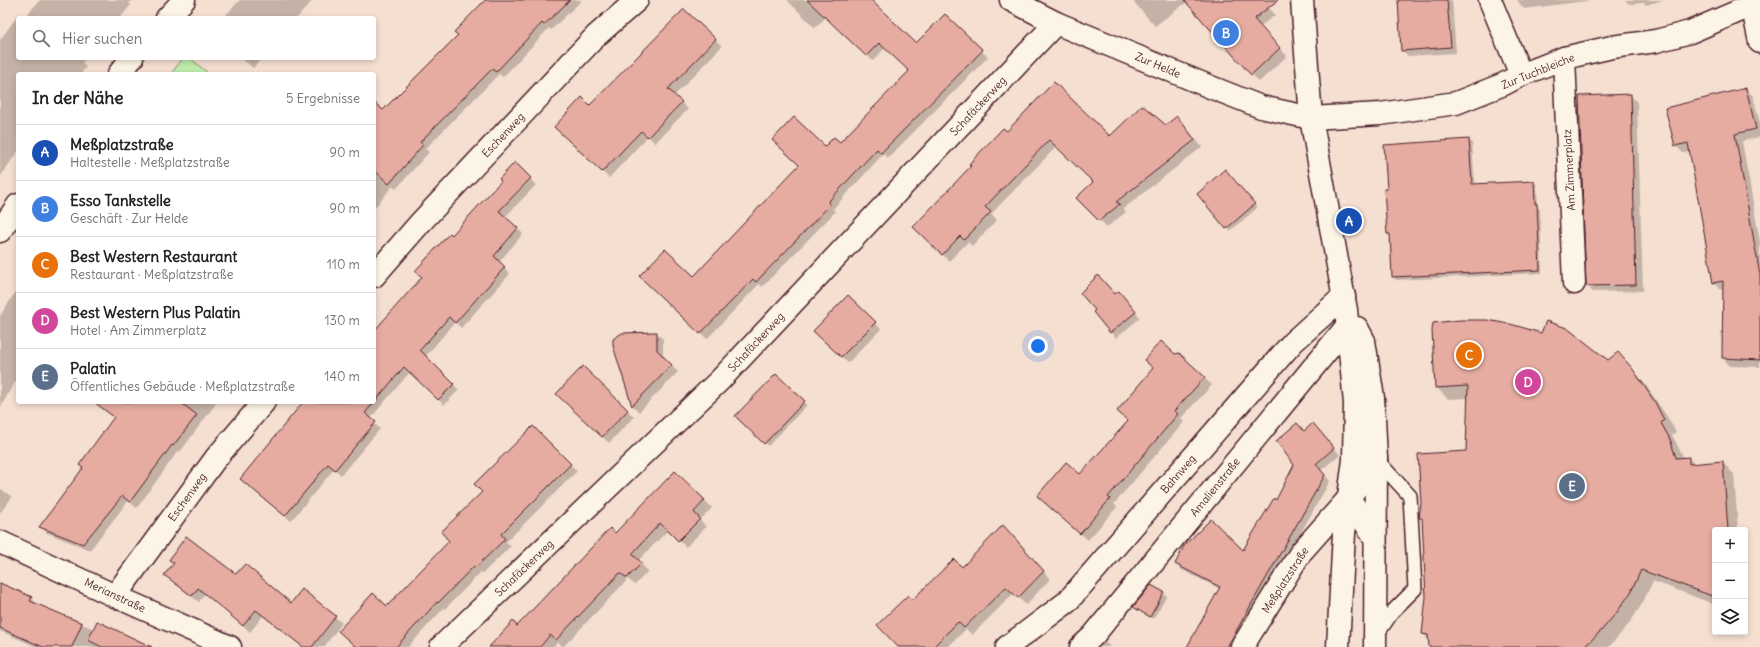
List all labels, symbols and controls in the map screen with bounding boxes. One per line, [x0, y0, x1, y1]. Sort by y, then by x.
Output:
search box [16, 16, 376, 60]
pin: B [1213, 18, 1239, 48]
icon: search [30, 27, 52, 49]
text: Hier suchen [62, 29, 142, 48]
street label: Zur Helde [1133, 49, 1183, 81]
street label: Zur Tuchbleiche [1499, 50, 1577, 92]
street label: Schafäckerweg [947, 73, 1009, 139]
text: In der Nähe [32, 87, 124, 109]
text: 5 Ergebnisse [286, 90, 360, 107]
street label: Eschenweg [479, 110, 527, 160]
street label: Am Zimmerplatz [1560, 129, 1578, 211]
text: Meßplatzstraße [70, 135, 174, 154]
text: A [41, 144, 49, 161]
text: 90 m [329, 144, 360, 161]
text: Haltestelle · Meßplatzstraße [70, 154, 230, 171]
text: Esso Tankstelle [70, 191, 171, 210]
text: B [41, 200, 49, 217]
text: 90 m [329, 200, 360, 217]
pin: A [1336, 206, 1362, 236]
text: Geschäft · Zur Helde [70, 210, 188, 227]
text: Best Western Restaurant [70, 247, 237, 266]
text: C [41, 256, 49, 273]
text: 110 m [327, 256, 360, 273]
text: Restaurant · Meßplatzstraße [70, 266, 234, 283]
text: Best Western Plus Palatin [70, 303, 240, 322]
street label: Schafäckerweg [725, 309, 787, 375]
text: D [40, 312, 50, 329]
text: 130 m [324, 312, 360, 329]
text: Hotel · Am Zimmerplatz [70, 322, 206, 339]
your location [1028, 336, 1048, 356]
pin: C [1456, 340, 1482, 370]
text: Palatin [70, 359, 116, 378]
pin: D [1515, 367, 1541, 397]
text: E [41, 368, 49, 385]
text: 140 m [324, 368, 360, 385]
text: Öffentliches Gebäude · Meßplatzstraße [70, 378, 295, 395]
street label: Bahnweg [1157, 452, 1199, 496]
street label: Amalienstraße [1187, 455, 1243, 519]
street label: Eschenweg [165, 470, 209, 524]
pin: E [1559, 471, 1585, 501]
map controls [1712, 527, 1748, 635]
button: + [1712, 527, 1748, 563]
street label: Schafäckerweg [492, 536, 556, 600]
street label: Meßplatzstraße [1258, 544, 1312, 616]
button: − [1712, 563, 1748, 599]
street label: Merianstraße [82, 575, 148, 615]
button: layers [1712, 599, 1748, 635]

